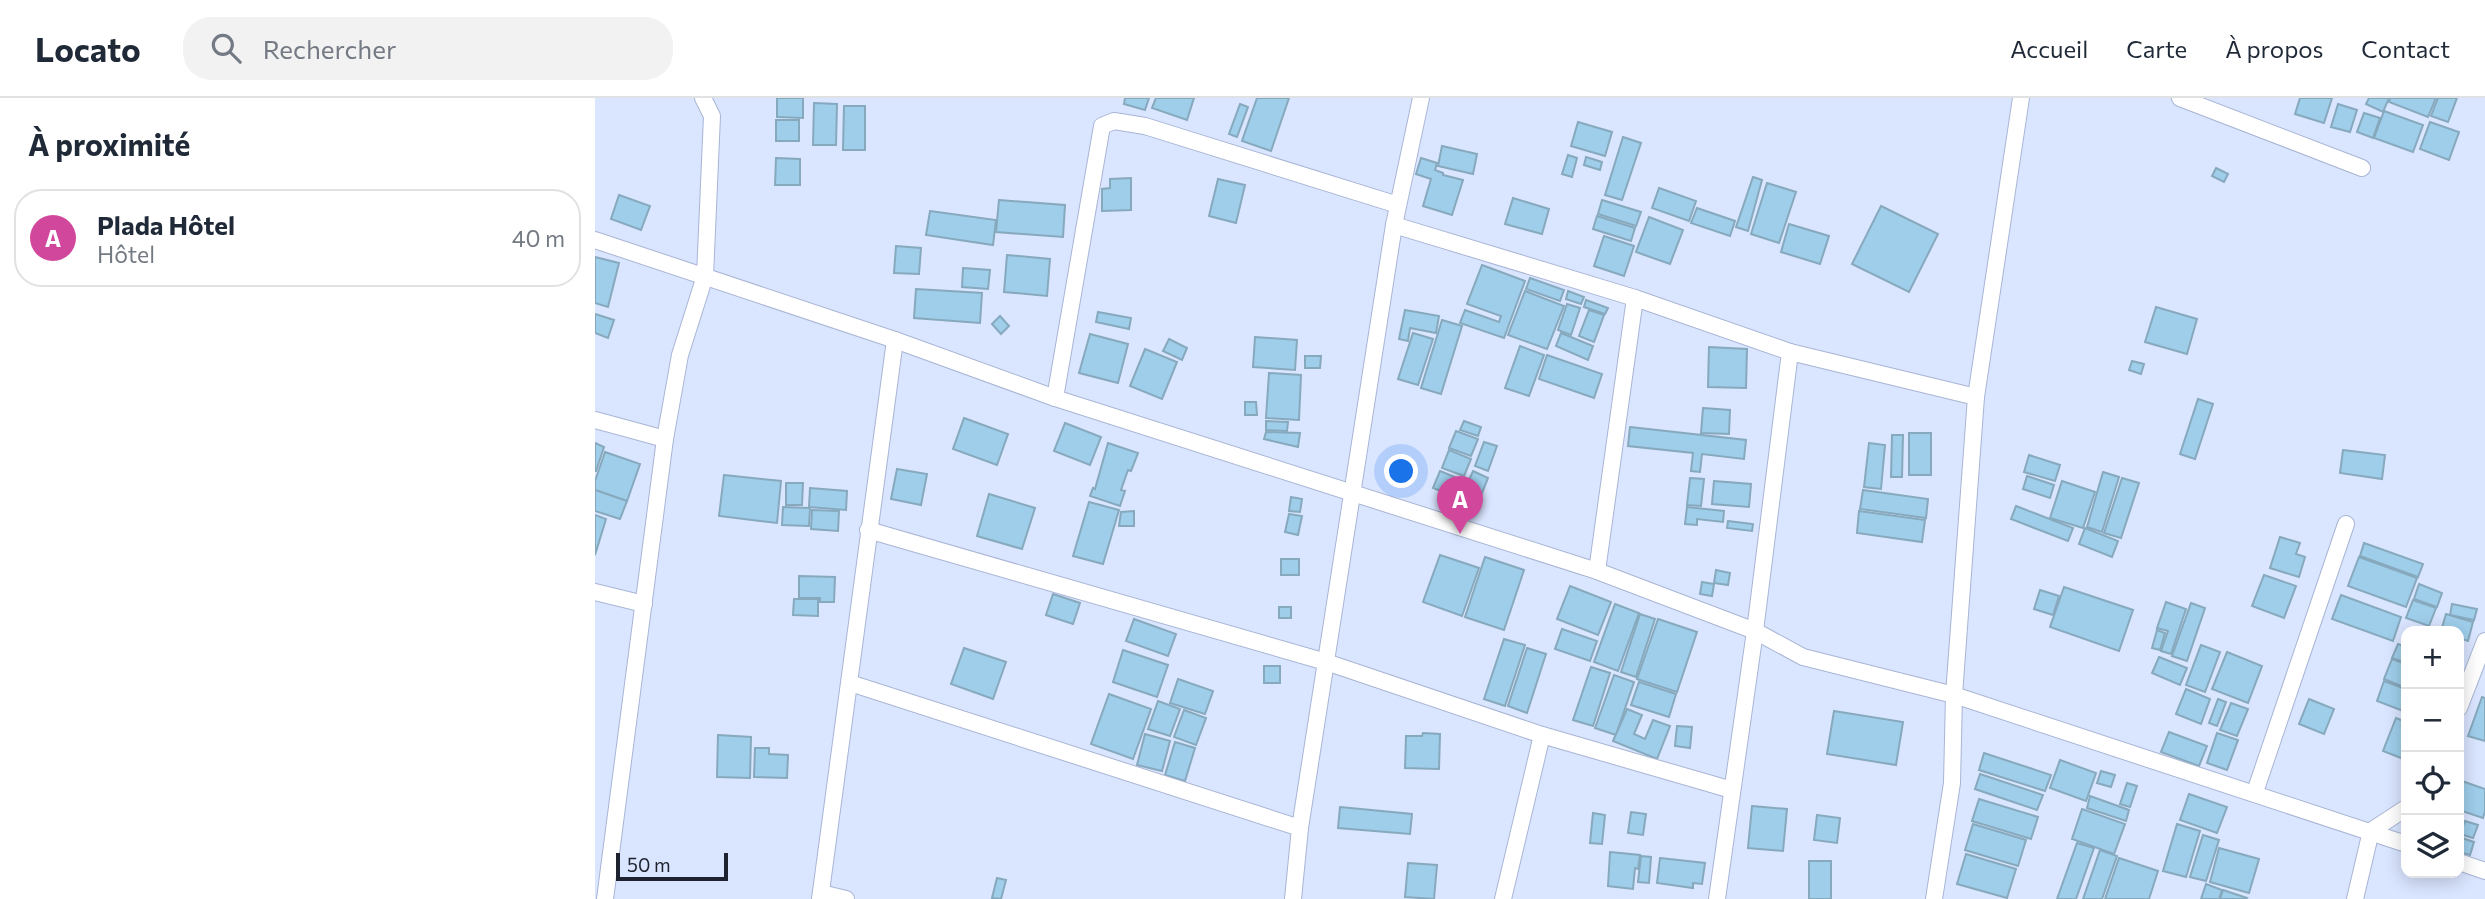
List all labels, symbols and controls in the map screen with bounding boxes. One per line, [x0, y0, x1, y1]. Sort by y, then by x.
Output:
search box [183, 17, 673, 80]
text: Locato [35, 28, 141, 69]
icon: search [207, 29, 245, 67]
text: Rechercher [263, 33, 396, 64]
text: Accueil [2010, 34, 2088, 63]
text: Carte [2126, 34, 2187, 63]
text: À propos [2225, 34, 2323, 63]
text: Contact [2361, 34, 2450, 63]
text: À proximité [28, 125, 190, 162]
text: Plada Hôtel [97, 209, 235, 240]
text: A [45, 224, 61, 252]
text: 40 m [512, 224, 565, 252]
text: Hôtel [97, 240, 155, 268]
your location [1384, 454, 1418, 488]
pin: A [1437, 476, 1483, 534]
map controls [2401, 626, 2464, 878]
button: + [2401, 626, 2464, 689]
button: − [2401, 689, 2464, 752]
button: locate [2401, 752, 2464, 815]
button: layers [2401, 815, 2464, 878]
scale bar [616, 850, 728, 882]
text: 50 m [627, 853, 671, 876]

